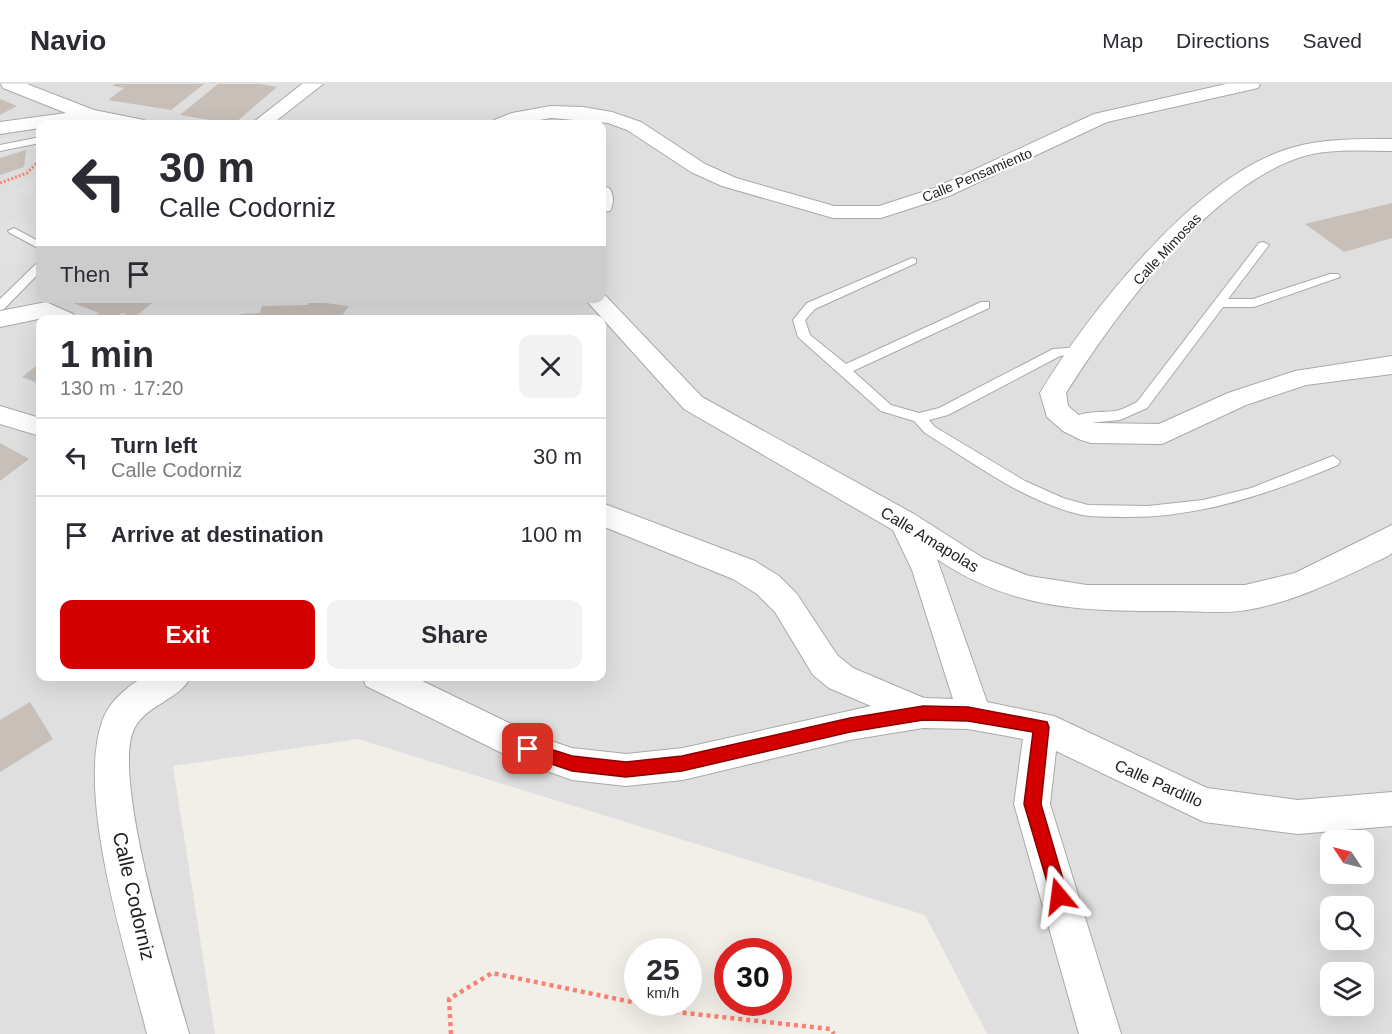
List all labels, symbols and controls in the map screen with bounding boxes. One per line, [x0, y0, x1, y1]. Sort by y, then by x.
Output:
text: Navio [30, 25, 106, 56]
text: Map [1102, 29, 1143, 52]
text: Directions [1176, 29, 1269, 52]
text: Saved [1302, 29, 1362, 52]
icon: left [60, 144, 138, 222]
text: 30 m [159, 144, 255, 191]
street label: Calle Pensamiento [920, 145, 1034, 205]
text: Calle Codorniz [159, 193, 336, 223]
street label: Calle Mimosas [1130, 210, 1204, 288]
icon: arrive [122, 258, 155, 291]
text: Then [60, 262, 110, 287]
text: 1 min [60, 334, 154, 375]
button: close [519, 335, 582, 398]
text: 130 m · 17:20 [60, 377, 183, 399]
text: Turn left [111, 433, 197, 458]
icon: left [60, 441, 93, 474]
text: 30 m [533, 444, 582, 469]
text: Calle Codorniz [111, 459, 242, 481]
street label: Calle Amapolas [878, 504, 982, 575]
icon: arrive [60, 519, 93, 552]
text: Arrive at destination [111, 522, 324, 547]
text: 100 m [521, 522, 582, 547]
button: Exit [60, 600, 315, 669]
button: Share [327, 600, 582, 669]
pin [502, 723, 553, 774]
icon: arrive [511, 732, 544, 765]
street label: Calle Pardillo [1112, 757, 1205, 810]
street label: Calle Codorniz [109, 830, 159, 962]
north arrow [1320, 830, 1374, 884]
map controls [1320, 830, 1374, 1016]
position arrow [1027, 864, 1091, 928]
button: search [1320, 896, 1374, 950]
speed limit sign: 30 [714, 938, 792, 1016]
text: 25 [646, 953, 680, 986]
button: layers [1320, 962, 1374, 1016]
text: km/h [647, 984, 679, 1001]

